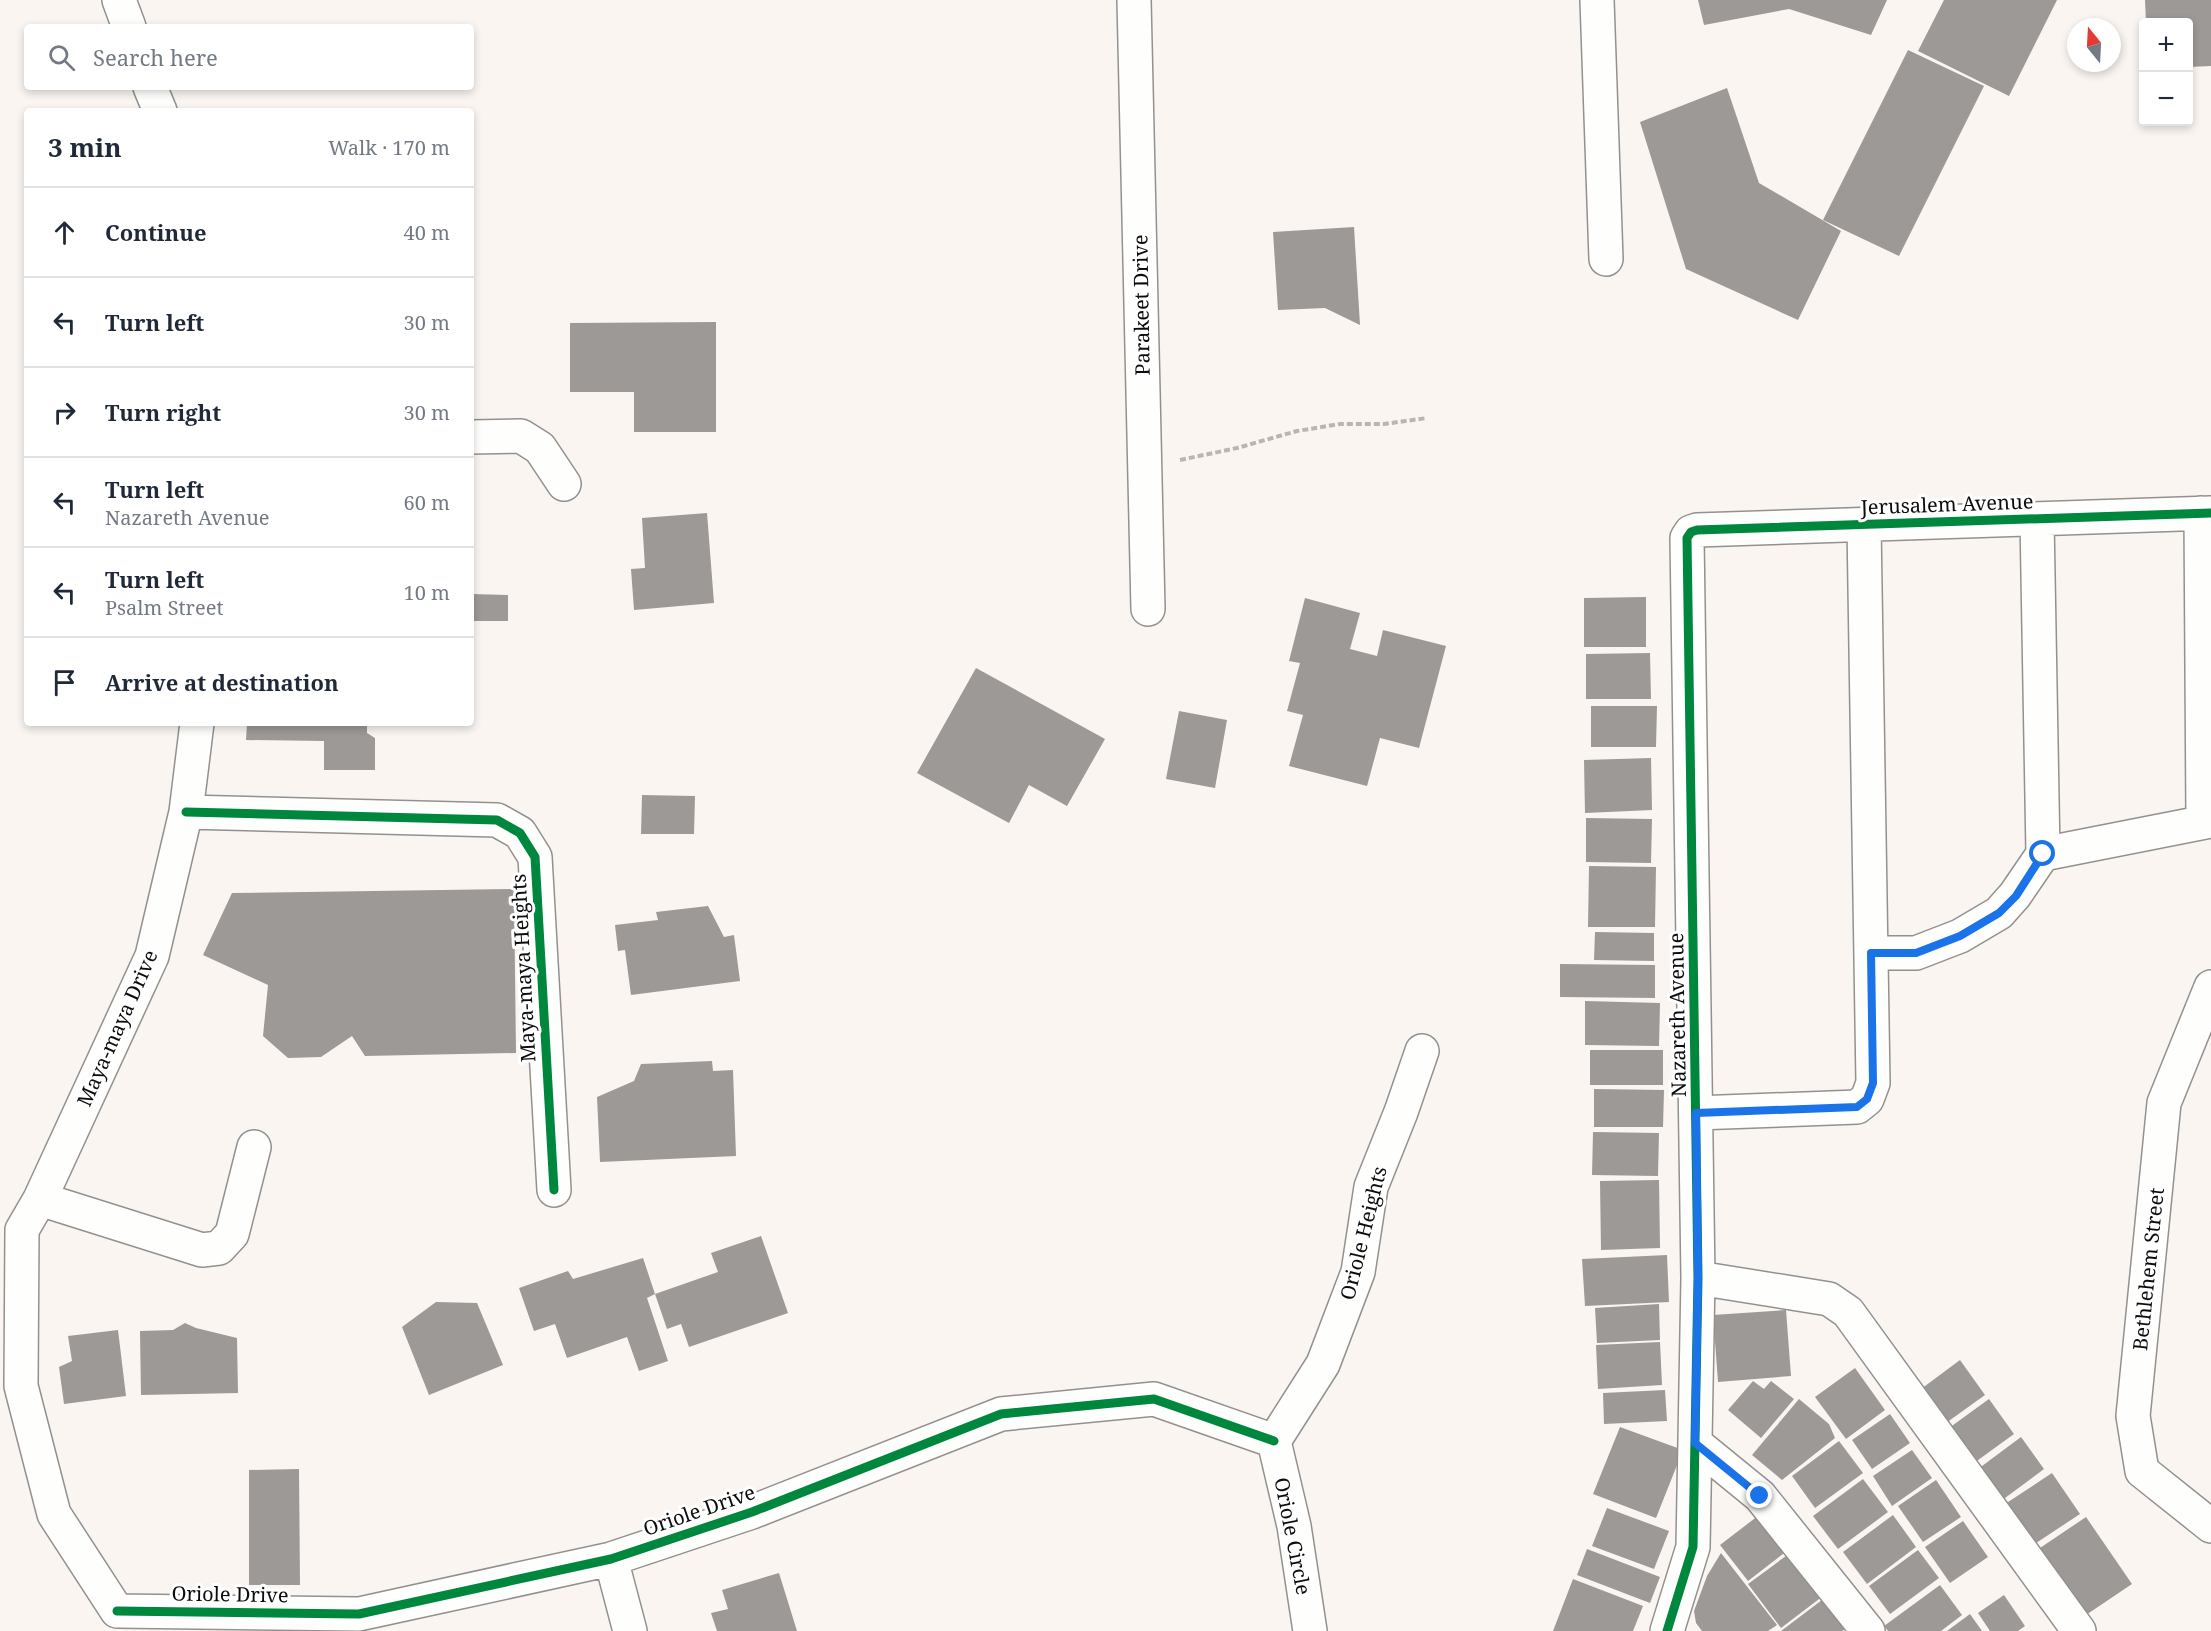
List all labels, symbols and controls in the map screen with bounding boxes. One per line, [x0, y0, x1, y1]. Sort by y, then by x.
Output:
north arrow [2067, 18, 2121, 72]
map controls [2139, 18, 2193, 126]
button: + [2139, 18, 2193, 72]
search box [24, 24, 474, 90]
icon: search [45, 41, 78, 74]
text: Search here [93, 42, 218, 72]
button: − [2139, 72, 2193, 126]
text: 3 min [48, 129, 122, 165]
text: Walk · 170 m [328, 134, 450, 161]
icon: ahead [48, 216, 81, 249]
text: Continue [105, 217, 207, 247]
text: 40 m [404, 219, 450, 246]
street label: Parakeet Drive [1126, 234, 1156, 376]
icon: left [48, 306, 81, 339]
text: Turn left [105, 307, 204, 337]
text: 30 m [404, 309, 450, 336]
icon: right [48, 396, 81, 429]
text: Turn right [105, 397, 221, 427]
text: 30 m [404, 399, 450, 426]
text: Turn left [105, 474, 204, 504]
icon: left [48, 486, 81, 519]
street label: Jerusalem Avenue [1859, 487, 2034, 521]
text: 60 m [404, 489, 450, 516]
text: Nazareth Avenue [105, 504, 270, 531]
text: Turn left [105, 564, 204, 594]
icon: left [48, 576, 81, 609]
text: 10 m [404, 579, 450, 606]
text: Psalm Street [105, 594, 223, 621]
icon: arrive [48, 666, 81, 699]
text: Arrive at destination [105, 667, 339, 697]
route start [2029, 840, 2055, 866]
street label: Maya-maya Heights [505, 873, 541, 1063]
street label: Nazareth Avenue [1662, 933, 1692, 1097]
street label: Maya-maya Drive [70, 946, 164, 1110]
street label: Oriole Heights [1333, 1163, 1393, 1303]
street label: Bethlehem Street [2126, 1186, 2170, 1352]
street label: Oriole Circle [1268, 1475, 1318, 1597]
street label: Oriole Drive [639, 1478, 759, 1542]
route end [1746, 1482, 1772, 1508]
street label: Oriole Drive [171, 1579, 289, 1609]

